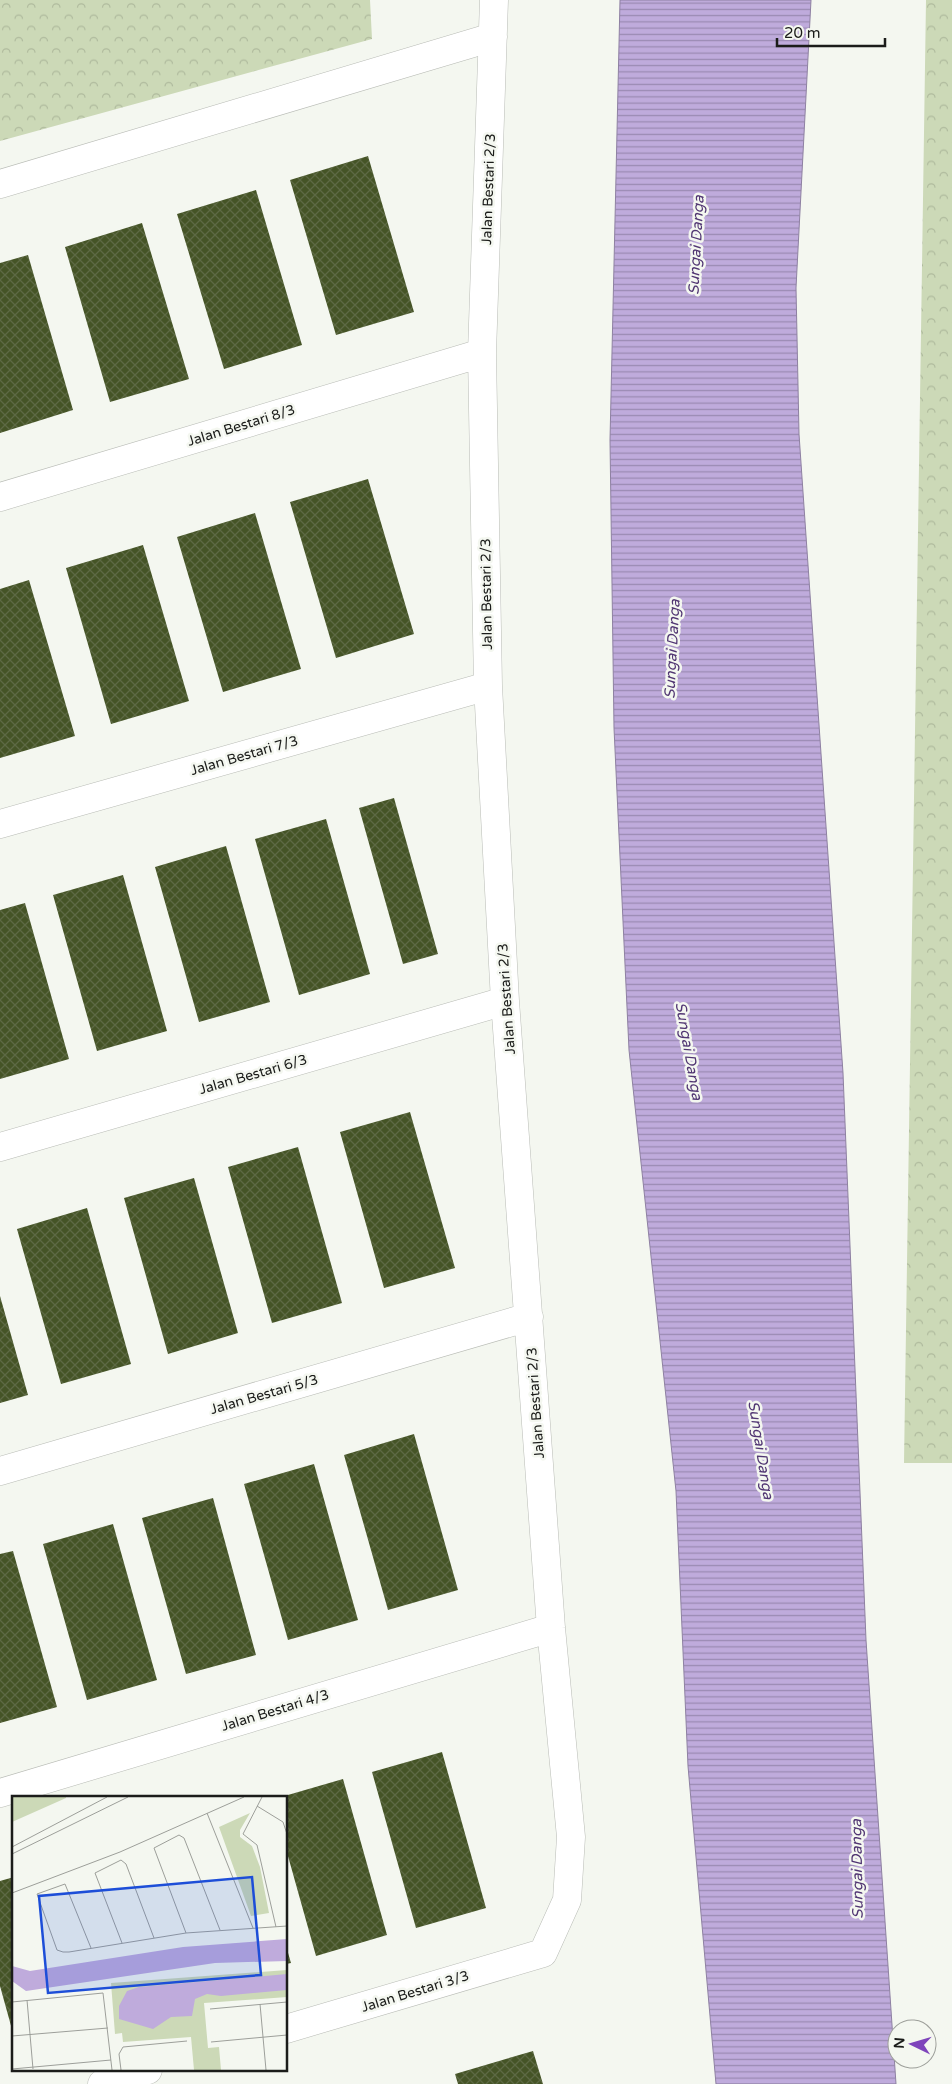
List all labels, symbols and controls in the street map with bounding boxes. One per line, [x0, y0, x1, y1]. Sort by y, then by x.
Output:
scale bar [777, 15, 884, 47]
text: 20 m [784, 24, 821, 42]
street label: Jalan Bestari 2/3 [478, 133, 499, 245]
water label: Sungai Danga [684, 194, 708, 295]
street label: Jalan Bestari 8/3 [185, 401, 297, 450]
street label: Jalan Bestari 2/3 [477, 538, 496, 650]
water label: Sungai Danga [660, 598, 684, 699]
street label: Jalan Bestari 7/3 [188, 732, 300, 779]
street label: Jalan Bestari 2/3 [494, 943, 519, 1055]
water label: Sungai Danga [671, 1000, 707, 1102]
street label: Jalan Bestari 6/3 [197, 1051, 309, 1098]
street label: Jalan Bestari 2/3 [523, 1347, 548, 1459]
street label: Jalan Bestari 5/3 [208, 1371, 320, 1418]
water label: Sungai Danga [744, 1399, 778, 1501]
street label: Jalan Bestari 4/3 [219, 1686, 331, 1735]
inset map [12, 1796, 288, 2072]
water label: Sungai Danga [847, 1819, 867, 1919]
street label: Jalan Bestari 3/3 [359, 1967, 471, 2016]
north arrow [887, 2019, 937, 2069]
text: N [891, 2037, 909, 2049]

